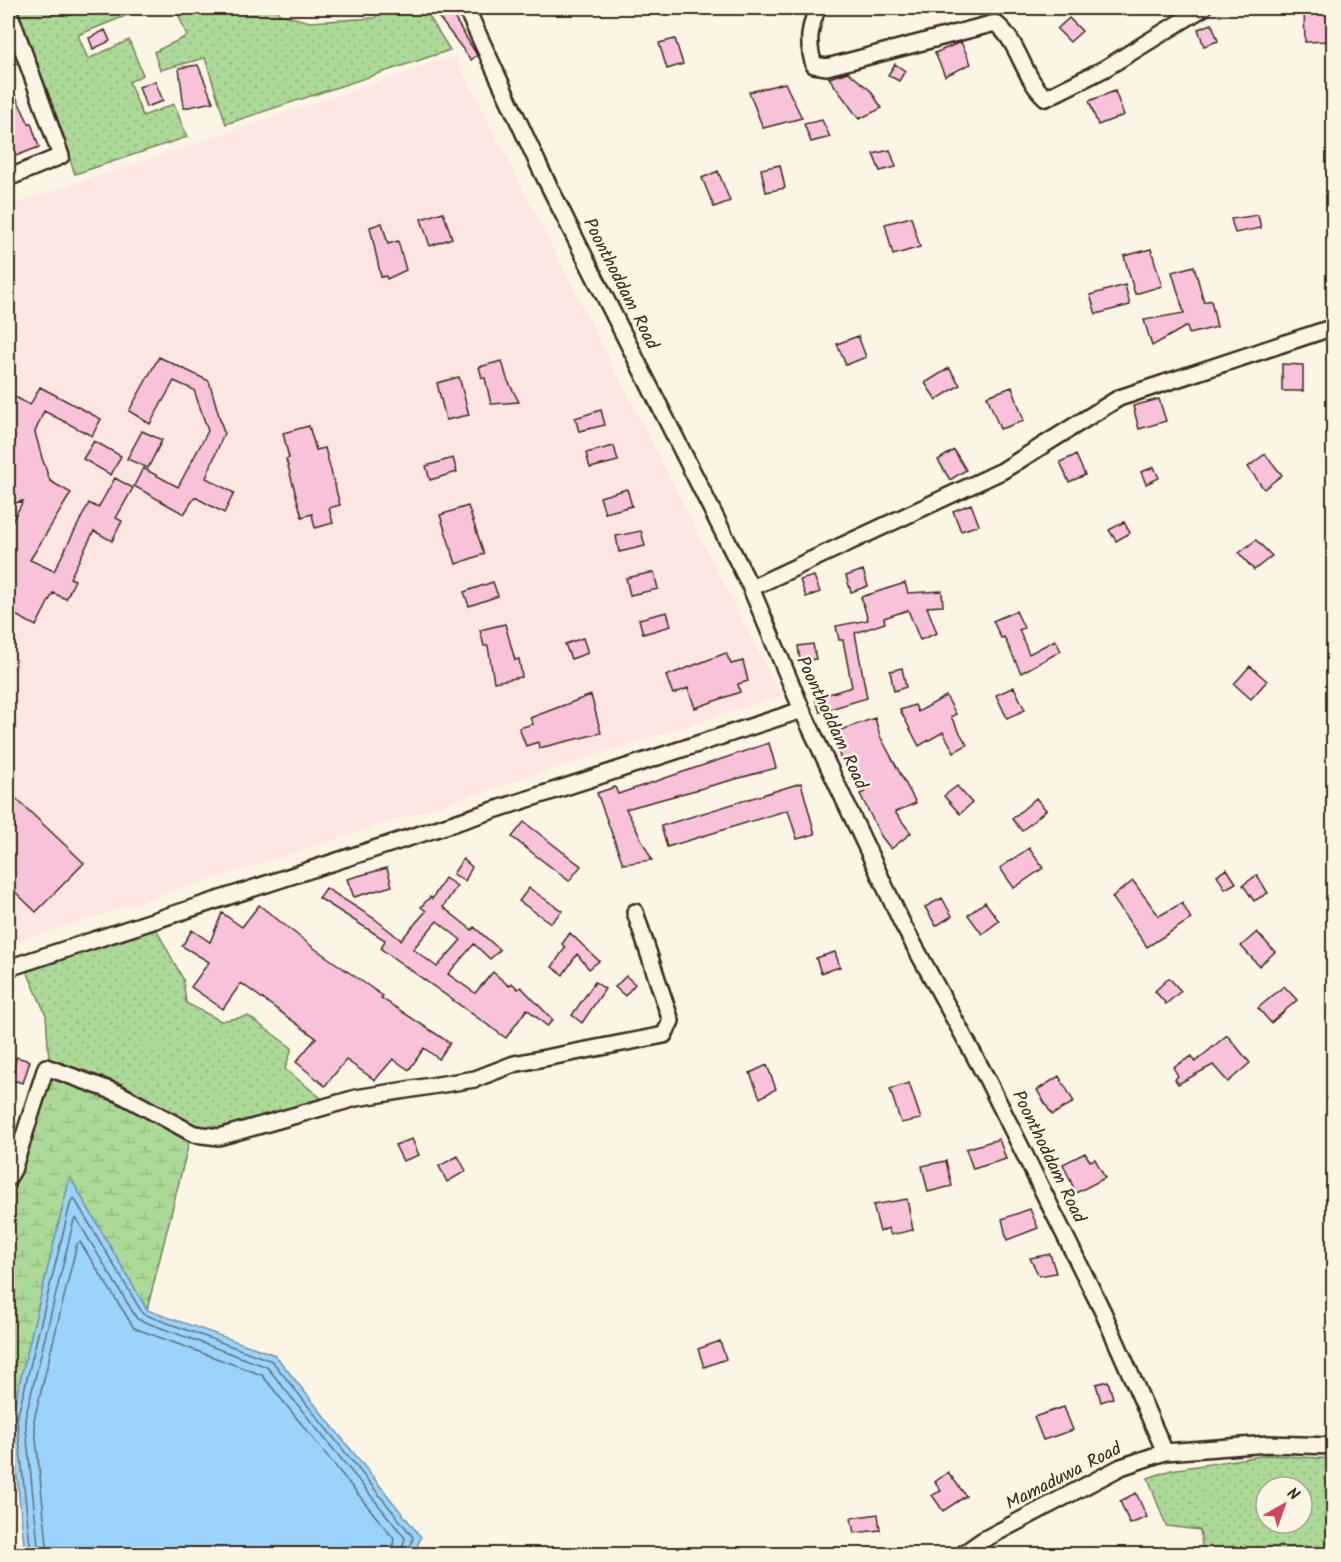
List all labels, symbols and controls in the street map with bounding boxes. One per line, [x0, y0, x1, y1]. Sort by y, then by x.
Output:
street label: Poonthoddam Road [574, 213, 666, 356]
street label: Poonthoddam Road [787, 651, 875, 796]
street label: Poonthoddam Road [1003, 1086, 1093, 1229]
street label: Mamaduwa Road [1001, 1435, 1128, 1519]
north arrow [1254, 1475, 1314, 1535]
text: N [1281, 1482, 1305, 1507]

